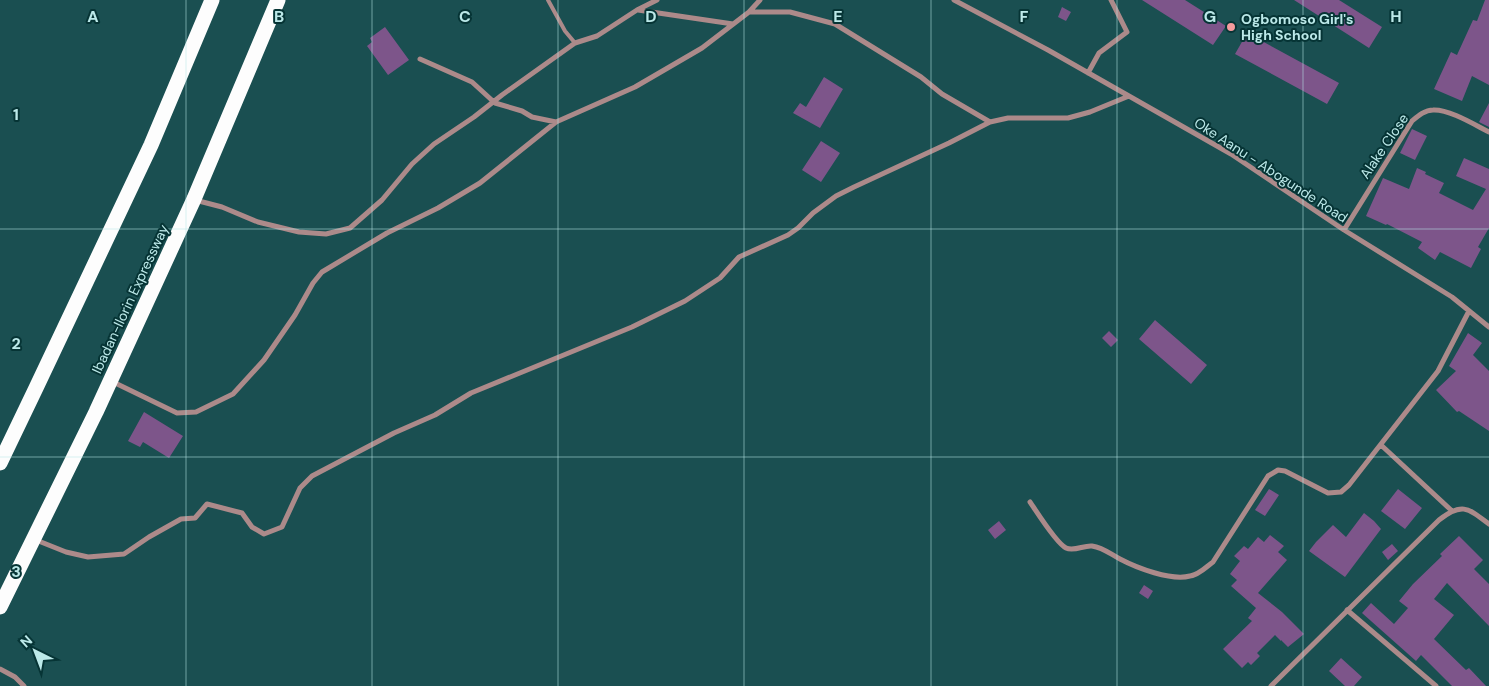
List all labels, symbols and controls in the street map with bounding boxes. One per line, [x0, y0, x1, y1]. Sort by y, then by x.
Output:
text: A [87, 6, 99, 27]
text: B [274, 6, 284, 27]
text: C [459, 6, 471, 27]
text: D [645, 6, 657, 27]
text: E [833, 6, 843, 27]
text: F [1020, 6, 1029, 27]
text: G [1204, 6, 1216, 27]
text: H [1390, 6, 1402, 27]
place label: Ogbomoso Girl's High School [1241, 10, 1353, 44]
marker: Ogbomoso Girl's High School [1225, 21, 1237, 33]
text: 1 [13, 104, 19, 125]
street label: Alake Close [1356, 110, 1412, 182]
street label: Oke Aanu - Abogunde Road [1191, 113, 1351, 227]
street label: Ibadan-Ilorin Expressway [87, 221, 173, 376]
text: 2 [11, 333, 21, 354]
text: 3 [11, 561, 21, 582]
north arrow [10, 626, 60, 676]
text: N [16, 631, 36, 651]

